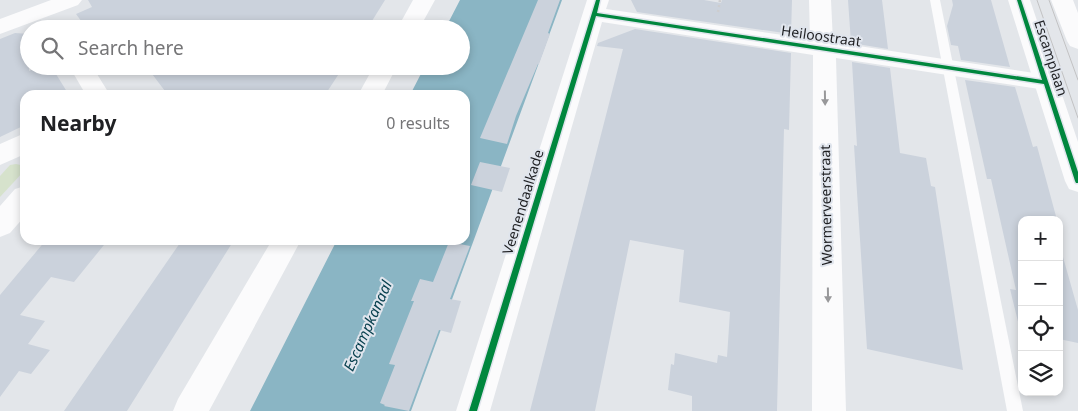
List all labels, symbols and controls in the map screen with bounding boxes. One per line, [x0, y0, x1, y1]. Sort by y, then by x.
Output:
street label: Escamplaan [1030, 17, 1073, 98]
search box [20, 20, 470, 75]
street label: Heiloostraat [780, 20, 862, 51]
icon: search [38, 34, 66, 62]
text: Search here [78, 35, 184, 61]
one-way arrow [821, 90, 829, 106]
text: Nearby [40, 109, 116, 137]
text: 0 results [386, 112, 450, 134]
street label: Wormerveerstraat [815, 145, 836, 265]
street label: Veenendaalkade [498, 147, 548, 257]
map controls [1018, 216, 1063, 396]
button: + [1018, 216, 1063, 261]
button: − [1018, 261, 1063, 306]
water label: Escampkanaal [338, 276, 396, 374]
one-way arrow [824, 288, 832, 304]
button: locate [1018, 306, 1063, 351]
button: layers [1018, 351, 1063, 396]

